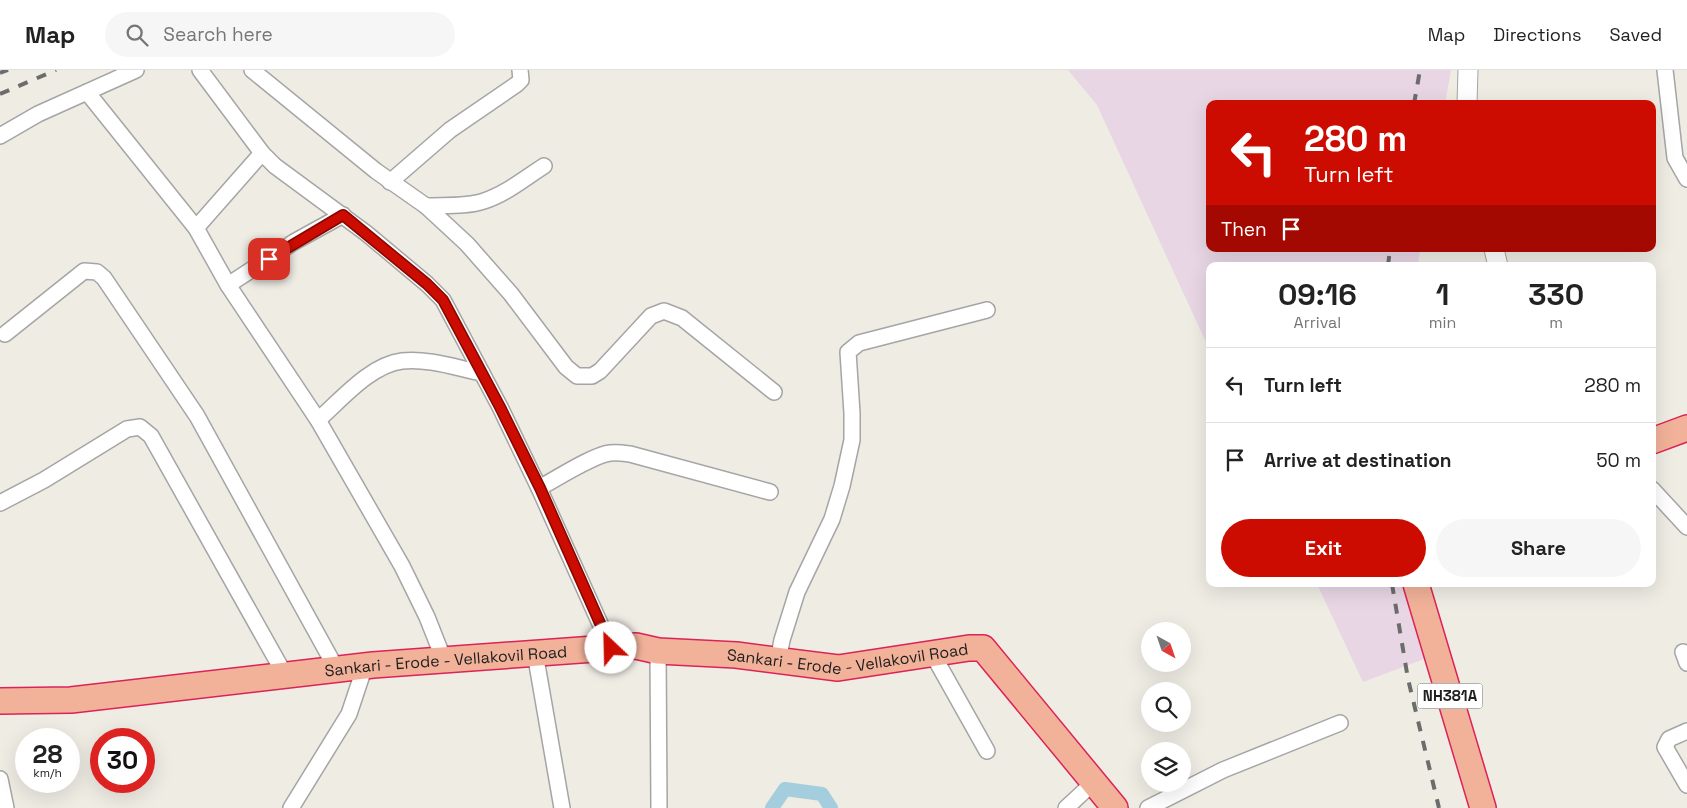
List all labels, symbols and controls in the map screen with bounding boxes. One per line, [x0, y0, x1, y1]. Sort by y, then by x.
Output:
search box [105, 12, 455, 57]
text: Map [25, 19, 75, 50]
icon: search [123, 21, 151, 49]
text: Search here [163, 22, 273, 47]
text: Map [1428, 23, 1465, 46]
text: Directions [1493, 23, 1582, 46]
text: Saved [1610, 23, 1662, 46]
text: 280 m [1304, 117, 1407, 161]
icon: left [1221, 120, 1286, 185]
text: Turn left [1304, 160, 1394, 188]
icon: arrive [1277, 215, 1305, 243]
text: Then [1221, 217, 1267, 242]
pin [248, 238, 290, 280]
icon: arrive [255, 245, 283, 273]
text: 09:16 [1278, 275, 1357, 314]
text: 1 [1436, 275, 1449, 314]
text: 330 [1528, 275, 1584, 314]
text: Arrival [1294, 312, 1341, 333]
text: min [1429, 312, 1456, 333]
text: m [1549, 312, 1563, 333]
icon: left [1221, 371, 1249, 399]
text: Turn left [1264, 373, 1342, 398]
text: 280 m [1584, 373, 1641, 398]
icon: arrive [1221, 446, 1249, 474]
text: Arrive at destination [1264, 448, 1452, 473]
text: 50 m [1596, 448, 1641, 473]
button: Exit [1221, 519, 1426, 577]
button: Share [1436, 519, 1641, 577]
position arrow [584, 621, 636, 673]
north arrow [1141, 622, 1191, 672]
map controls [1141, 622, 1191, 792]
street label: Sankari - Erode - Vellakovil Road [726, 638, 970, 679]
street label: Sankari - Erode - Vellakovil Road [323, 641, 568, 682]
button: search [1141, 682, 1191, 732]
road number: NH381A [1418, 684, 1482, 708]
speed limit sign: 30 [90, 728, 155, 793]
text: 28 [33, 738, 62, 770]
button: layers [1141, 742, 1191, 792]
text: km/h [33, 765, 62, 781]

